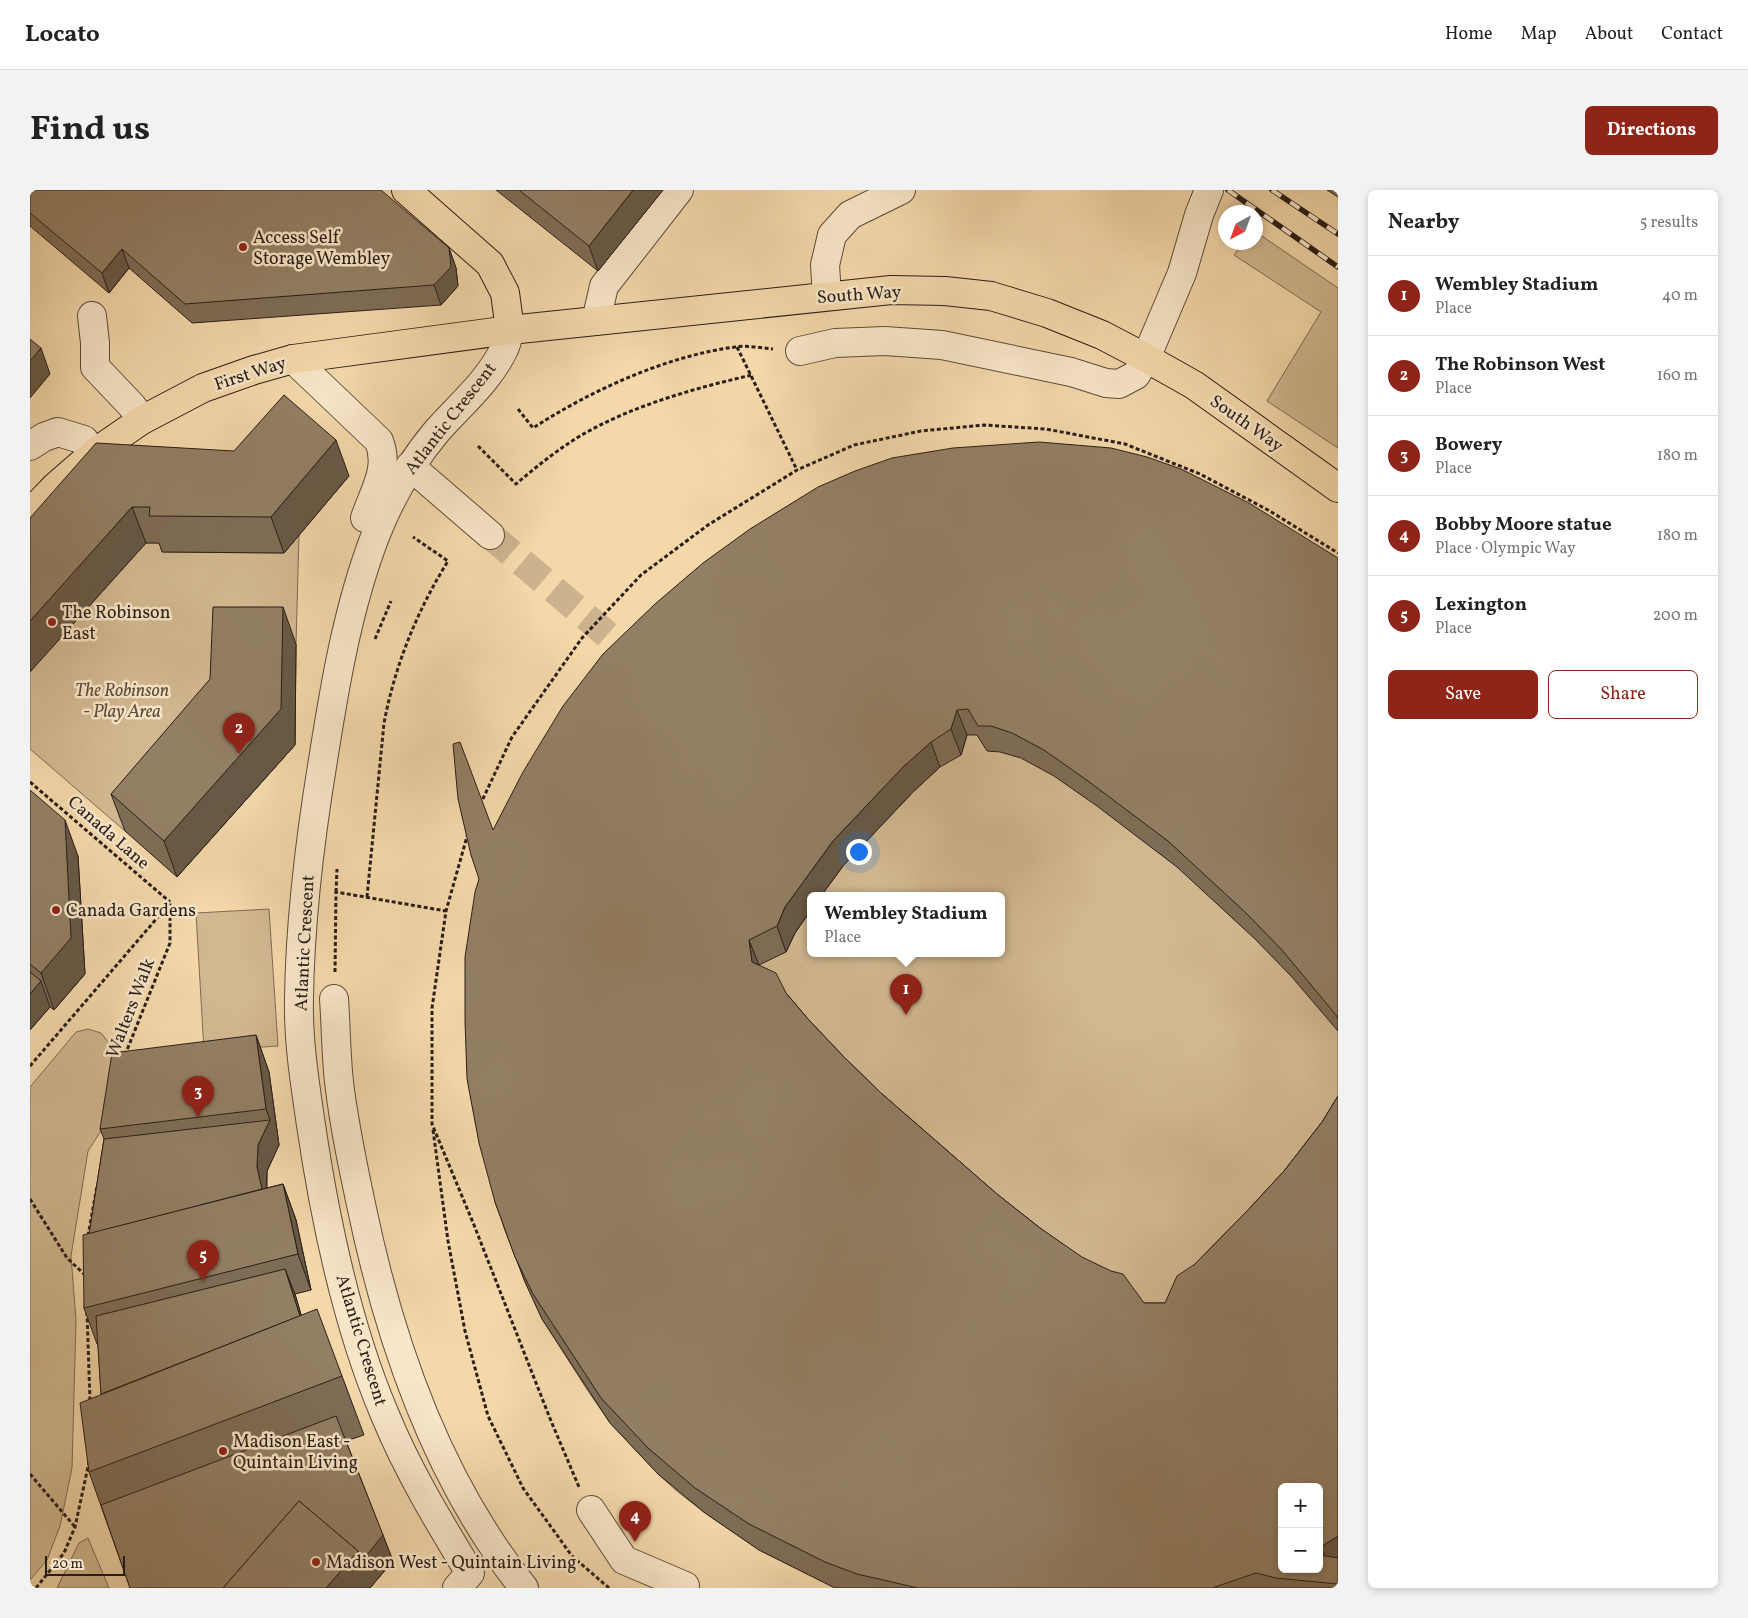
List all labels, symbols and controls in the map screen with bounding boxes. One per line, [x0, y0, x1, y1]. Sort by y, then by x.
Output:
text: Locato [25, 18, 100, 52]
text: Home [1445, 22, 1493, 47]
text: Map [1521, 22, 1557, 47]
text: About [1585, 22, 1633, 47]
text: Contact [1661, 22, 1723, 47]
text: Find us [30, 106, 150, 154]
button: Directions [1585, 106, 1718, 155]
north arrow [1218, 205, 1263, 250]
text: Nearby [1388, 208, 1459, 237]
text: 5 results [1640, 212, 1698, 234]
place label: Access Self Storage Wembley [253, 226, 390, 272]
marker: Access Self Storage Wembley [237, 241, 249, 253]
text: Wembley Stadium [1435, 272, 1598, 298]
street label: South Way [816, 280, 902, 311]
text: 1 [1401, 285, 1407, 307]
text: 40 m [1662, 285, 1698, 307]
text: Place [1435, 298, 1472, 320]
street label: First Way [211, 351, 290, 398]
text: The Robinson West [1435, 352, 1605, 378]
street label: Atlantic Crescent [399, 357, 503, 480]
text: 2 [1400, 365, 1408, 387]
text: 160 m [1657, 365, 1698, 387]
text: Place [1435, 378, 1472, 400]
street label: South Way [1204, 390, 1288, 459]
text: Bowery [1435, 432, 1502, 458]
text: 3 [1400, 445, 1408, 467]
text: 180 m [1657, 445, 1698, 467]
text: Place [1435, 458, 1472, 480]
text: Bobby Moore statue [1435, 512, 1612, 538]
text: 4 [1399, 525, 1409, 547]
text: 180 m [1657, 525, 1698, 547]
text: Place · Olympic Way [1435, 538, 1576, 560]
text: Lexington [1435, 592, 1527, 618]
place label: The Robinson East [62, 601, 171, 647]
text: 5 [1400, 605, 1408, 627]
text: 200 m [1653, 605, 1698, 627]
marker: The Robinson East [46, 616, 58, 628]
text: Place [1435, 618, 1472, 640]
button: Save [1388, 670, 1538, 719]
button: Share [1548, 670, 1698, 719]
park label: The Robinson - Play Area [75, 679, 169, 725]
pin: 2 [223, 713, 255, 754]
street label: Canada Lane [62, 790, 155, 876]
your location [846, 839, 872, 865]
street label: Atlantic Crescent [289, 874, 322, 1012]
popup [807, 892, 1005, 957]
place label: Canada Gardens [66, 899, 196, 924]
text: Wembley Stadium [824, 901, 988, 927]
marker: Canada Gardens [50, 904, 62, 916]
text: Place [824, 927, 861, 949]
street label: Walters Walk [101, 955, 162, 1062]
pin: 1 [890, 974, 922, 1015]
pin: 3 [182, 1076, 214, 1117]
pin: 5 [187, 1240, 219, 1281]
street label: Atlantic Crescent [329, 1272, 392, 1409]
place label: Madison East - Quintain Living [233, 1430, 358, 1476]
marker: Madison East - Quintain Living [217, 1445, 229, 1457]
map controls [1278, 1483, 1323, 1573]
button: + [1278, 1483, 1323, 1528]
pin: 4 [619, 1501, 651, 1542]
button: − [1278, 1528, 1323, 1573]
place label: Madison West - Quintain Living [326, 1551, 576, 1576]
scale bar [45, 1553, 125, 1576]
text: 20 m [52, 1555, 83, 1574]
marker: Madison West - Quintain Living [310, 1556, 322, 1568]

